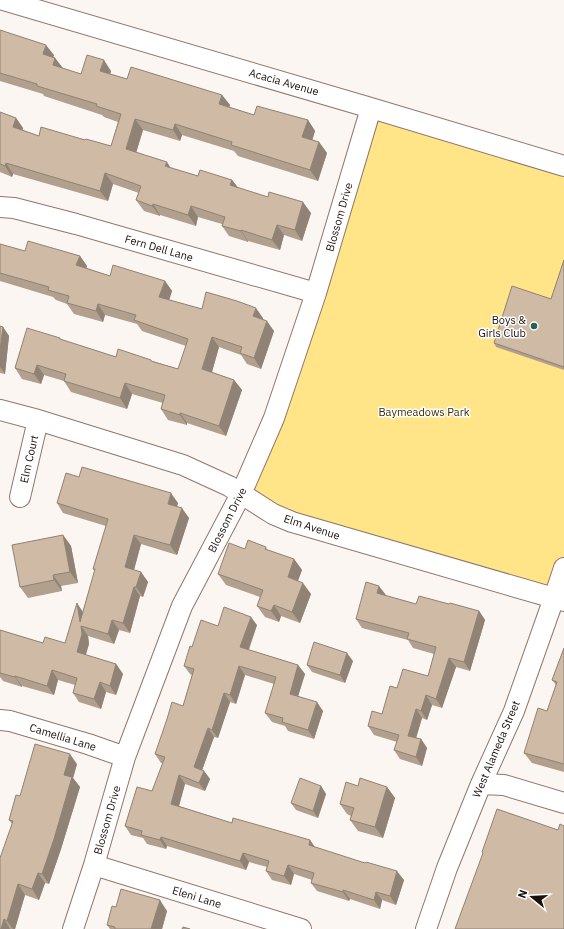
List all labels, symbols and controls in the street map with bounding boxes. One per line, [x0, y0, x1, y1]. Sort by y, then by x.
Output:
street label: Acacia Avenue [247, 65, 321, 99]
street label: Blossom Drive [323, 181, 355, 253]
street label: Fern Dell Lane [123, 232, 195, 264]
place label: Boys & Girls Club [478, 313, 526, 340]
marker: Boys & Girls Club [529, 321, 539, 331]
park label: Baymeadows Park [378, 405, 470, 419]
street label: Elm Court [17, 434, 41, 484]
street label: Blossom Drive [205, 485, 249, 555]
street label: Elm Avenue [282, 511, 342, 543]
street label: West Alameda Street [469, 698, 523, 800]
street label: Camellia Lane [28, 720, 98, 754]
street label: Blossom Drive [91, 784, 123, 856]
north arrow [512, 877, 552, 917]
street label: Eleni Lane [171, 883, 223, 911]
text: N [515, 888, 530, 900]

